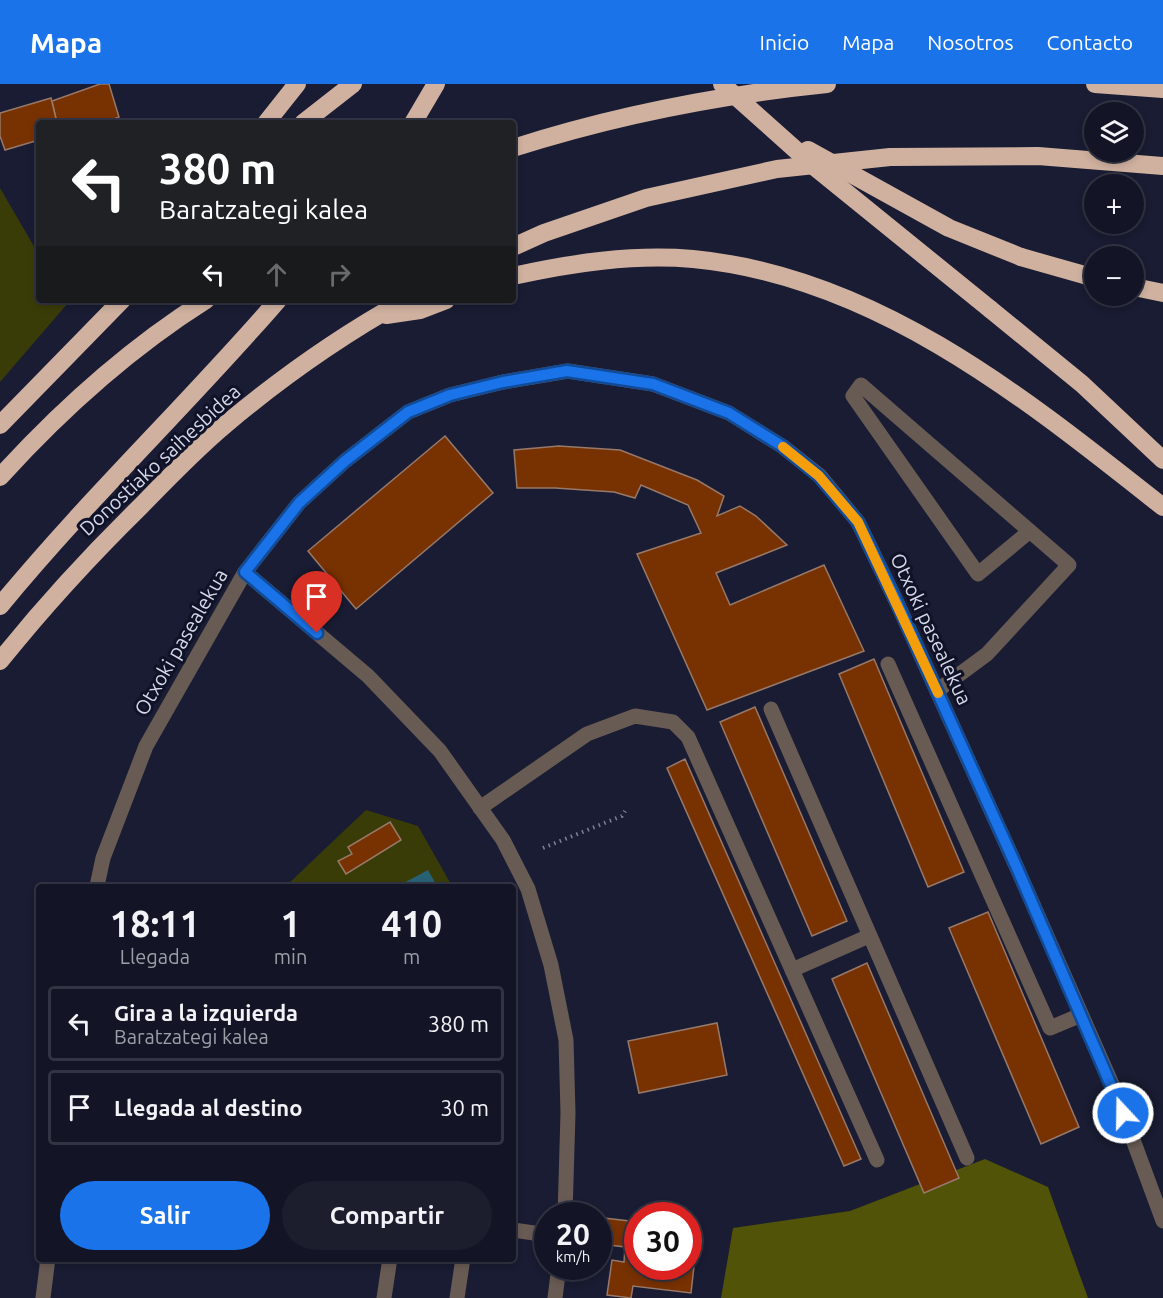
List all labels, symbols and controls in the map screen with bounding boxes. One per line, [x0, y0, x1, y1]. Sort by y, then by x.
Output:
text: Mapa [30, 27, 102, 58]
text: Inicio [760, 30, 809, 54]
text: Mapa [842, 30, 894, 54]
text: Nosotros [927, 30, 1014, 54]
text: Contacto [1047, 30, 1133, 54]
map controls [1084, 102, 1144, 306]
button: layers [1084, 102, 1144, 162]
icon: left [60, 144, 138, 222]
text: 380 m [159, 145, 276, 192]
button: + [1084, 174, 1144, 234]
text: Baratzategi kalea [159, 194, 368, 224]
button: − [1084, 246, 1144, 306]
icon: left [197, 258, 230, 291]
icon: ahead [260, 258, 293, 291]
icon: right [323, 258, 356, 291]
street label: Donostiako saihesbidea [75, 379, 245, 540]
street label: Otxoki pasealekua [886, 549, 977, 708]
street label: Otxoki pasealekua [129, 565, 232, 719]
pin [291, 571, 342, 633]
icon: arrive [300, 580, 333, 613]
text: 18:11 [110, 903, 200, 944]
text: 1 [280, 903, 301, 944]
text: 410 [381, 903, 442, 944]
text: Llegada [120, 945, 190, 968]
text: min [274, 945, 307, 968]
text: m [403, 945, 420, 968]
text: Gira a la izquierda [114, 1000, 298, 1025]
icon: left [63, 1007, 96, 1040]
text: 380 m [428, 1011, 489, 1036]
text: Baratzategi kalea [114, 1025, 269, 1048]
position arrow [1091, 1081, 1155, 1145]
icon: arrive [63, 1091, 96, 1124]
text: Llegada al destino [114, 1095, 302, 1120]
text: 30 m [440, 1095, 489, 1120]
button: Salir [60, 1181, 270, 1250]
button: Compartir [282, 1181, 492, 1250]
speed limit sign: 30 [624, 1202, 702, 1280]
text: 20 [556, 1217, 590, 1251]
text: km/h [556, 1248, 590, 1265]

